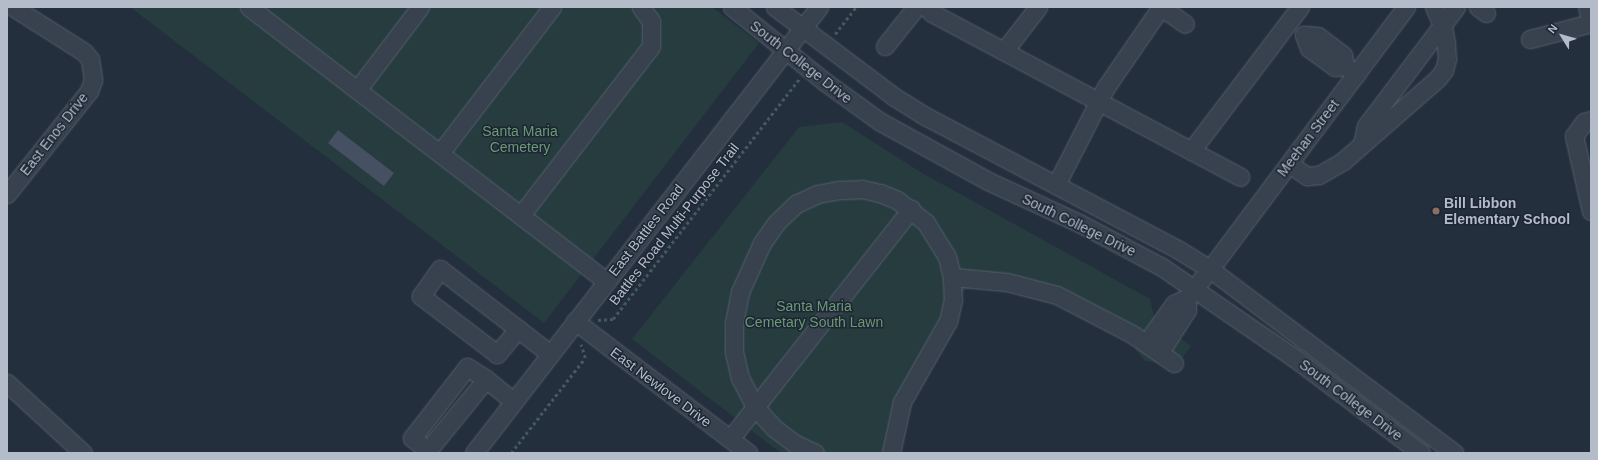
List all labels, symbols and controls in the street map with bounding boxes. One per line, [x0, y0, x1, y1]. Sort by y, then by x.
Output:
north arrow [1542, 16, 1582, 56]
street label: South College Drive [747, 17, 855, 107]
text: N [1545, 22, 1560, 36]
street label: East Enos Drive [16, 89, 92, 179]
street label: Meehan Street [1274, 96, 1342, 180]
park label: Santa Maria Cemetery [482, 123, 558, 156]
street label: Battles Road Multi-Purpose Trail [606, 140, 742, 308]
street label: East Battles Road [605, 181, 687, 279]
street label: South College Drive [1019, 190, 1139, 260]
place label: Bill Libbon Elementary School [1444, 195, 1570, 228]
marker: Bill Libbon Elementary School [1431, 206, 1441, 216]
park label: Santa Maria Cemetary South Lawn [745, 298, 883, 330]
street label: East Newlove Drive [607, 344, 715, 430]
street label: South College Drive [1296, 356, 1406, 444]

